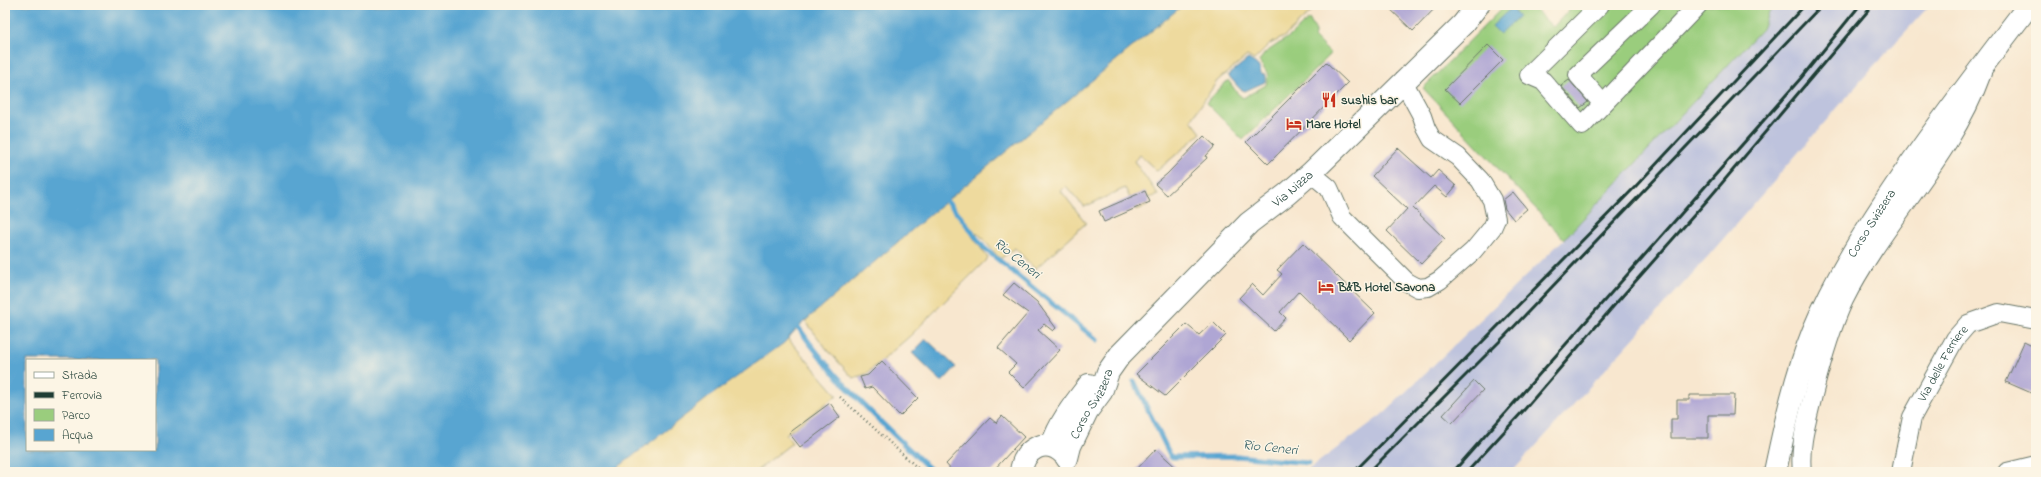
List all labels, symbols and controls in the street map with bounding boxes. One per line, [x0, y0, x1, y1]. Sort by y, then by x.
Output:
restaurant icon: sushis bar [1320, 91, 1338, 109]
place label: sushis bar [1341, 91, 1399, 110]
hotel icon: Mare Hotel [1285, 115, 1303, 133]
place label: Mare Hotel [1306, 115, 1361, 134]
street label: Via Nizza [1267, 166, 1317, 212]
street label: Corso Svizzera [1843, 185, 1901, 261]
water label: Rio Ceneri [989, 234, 1046, 285]
hotel icon: B&B Hotel Savona [1317, 278, 1335, 296]
place label: B&B Hotel Savona [1337, 278, 1435, 297]
street label: Via delle Ferriere [1912, 321, 1973, 406]
legend [26, 359, 156, 451]
street label: Corso Svizzera [1065, 366, 1118, 442]
text: Strada [62, 367, 97, 385]
text: Ferrovia [61, 387, 102, 405]
text: Parco [62, 407, 90, 425]
text: Acqua [62, 427, 93, 445]
water label: Rio Ceneri [1242, 435, 1300, 461]

